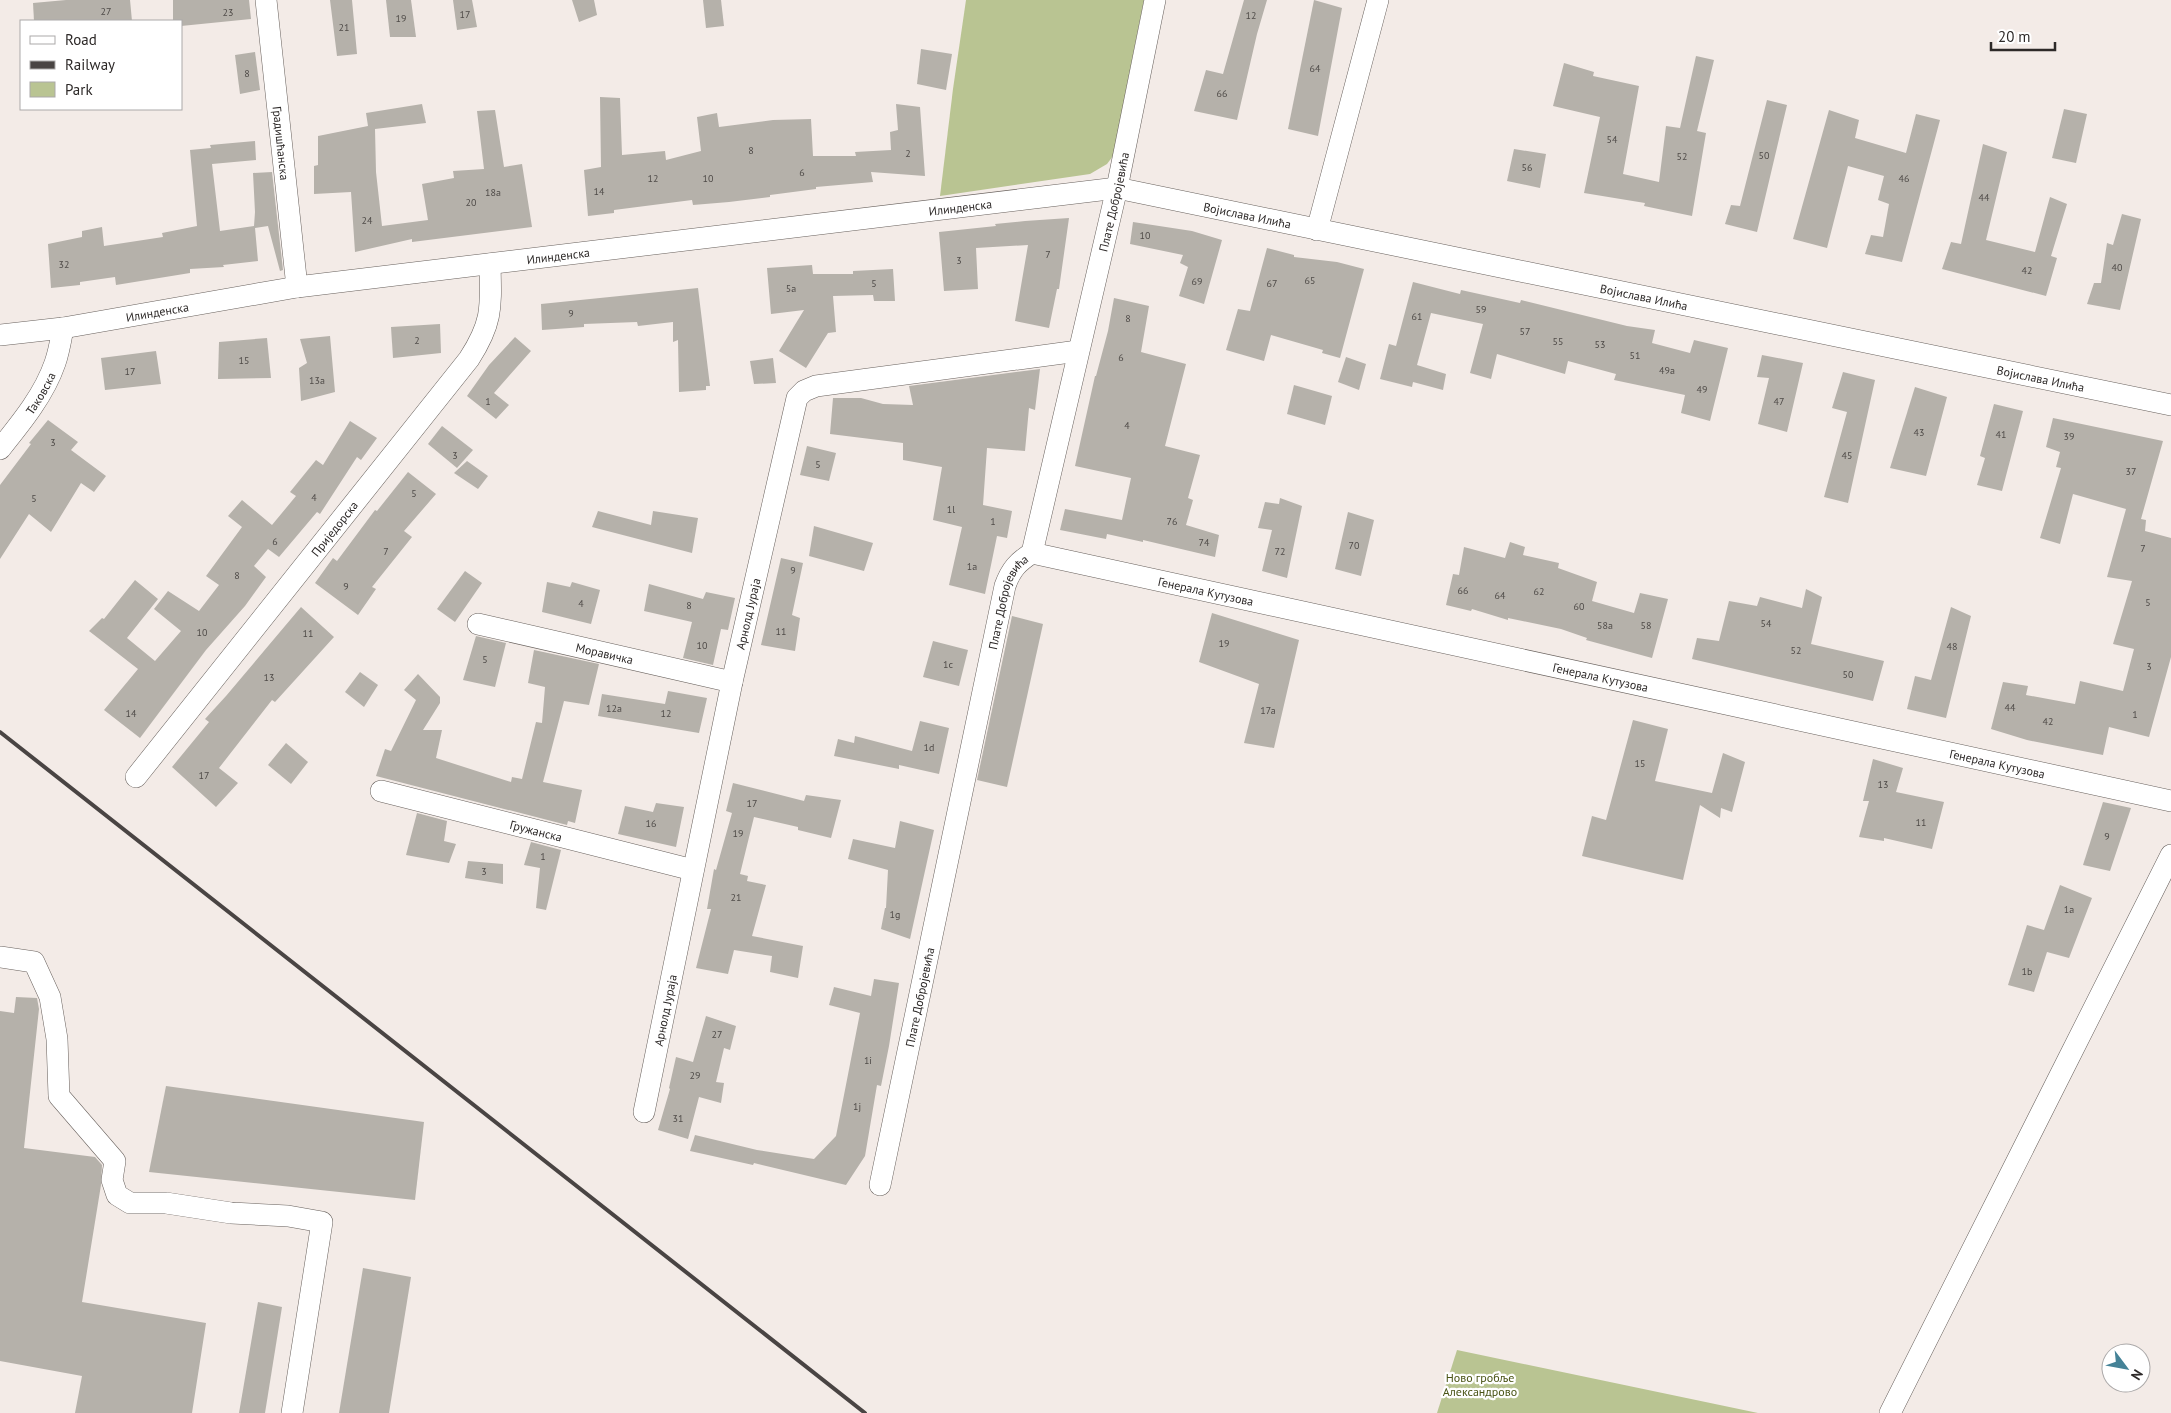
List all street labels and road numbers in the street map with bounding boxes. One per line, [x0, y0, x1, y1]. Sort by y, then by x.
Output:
street label: Градишћанска [270, 105, 293, 181]
street label: Плате Добројевића [1095, 151, 1132, 253]
street label: Илинденска [928, 196, 993, 218]
street label: Војислава Илића [1202, 199, 1293, 231]
street label: Илинденска [526, 244, 591, 267]
street label: Војислава Илића [1599, 280, 1689, 313]
street label: Илинденска [125, 299, 190, 324]
street label: Војислава Илића [1996, 362, 2086, 395]
street label: Таковска [22, 370, 58, 417]
street label: Приједорска [308, 498, 361, 559]
street label: Плате Добројевића [984, 551, 1031, 651]
street label: Генерала Кутузова [1157, 573, 1255, 609]
street label: Арнолд Јураја [732, 576, 763, 651]
street label: Моравичка [575, 639, 635, 667]
street label: Генерала Кутузова [1552, 659, 1650, 695]
street label: Генерала Кутузова [1948, 746, 2047, 781]
street label: Гружанска [508, 816, 564, 844]
street label: Плате Добројевића [902, 946, 937, 1048]
street label: Арнолд Јураја [650, 973, 680, 1047]

